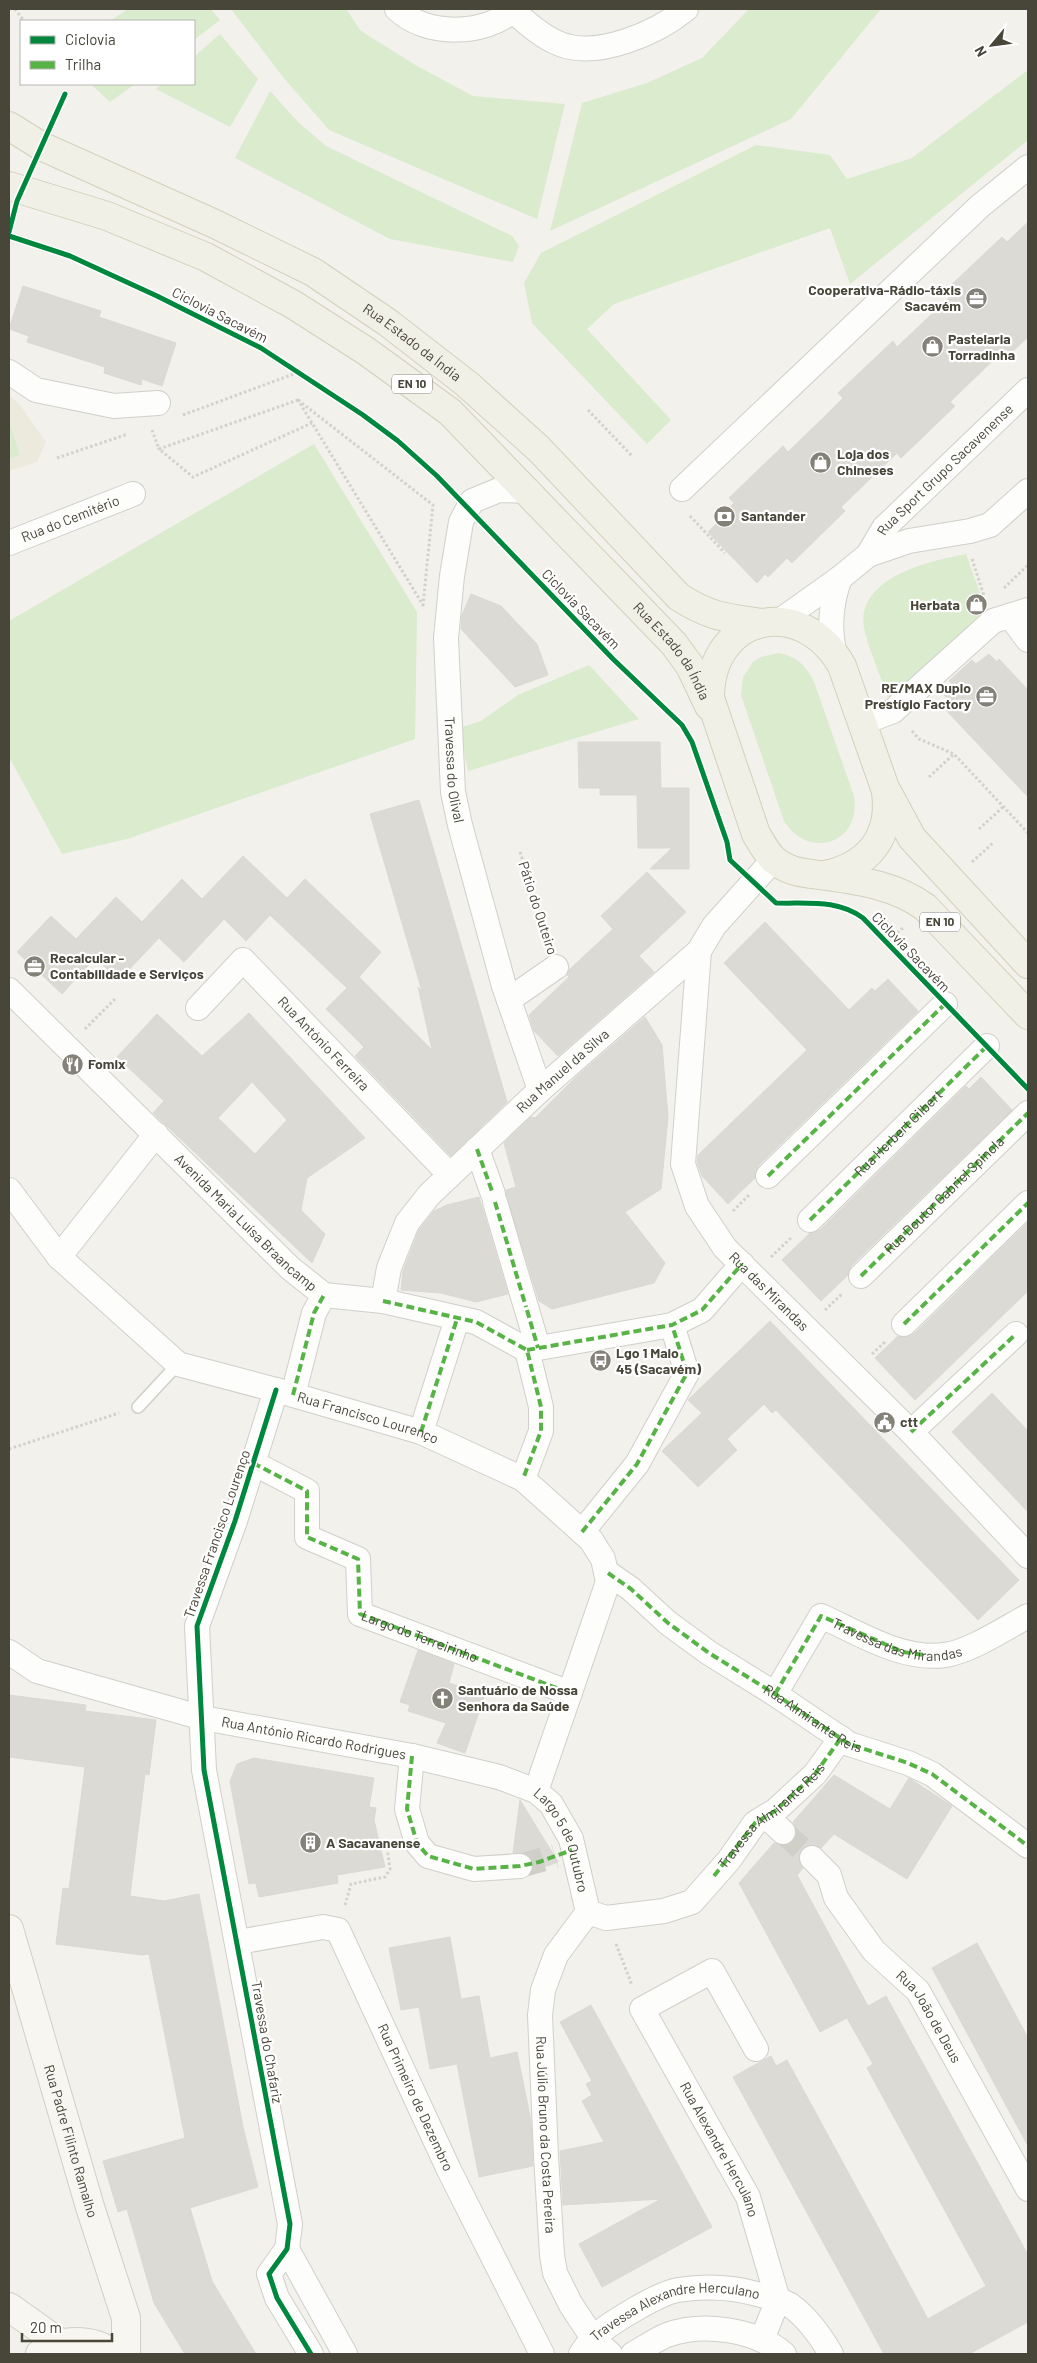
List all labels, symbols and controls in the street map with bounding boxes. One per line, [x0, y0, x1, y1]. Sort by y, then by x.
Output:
legend [20, 20, 195, 85]
north arrow [967, 20, 1017, 70]
text: Ciclovia [65, 30, 116, 48]
text: N [971, 43, 990, 60]
text: Trilha [65, 55, 101, 73]
place label: Cooperativa-Rádio-táxis Sacavém [808, 281, 961, 314]
street label: Ciclovia Sacavém [169, 283, 271, 346]
office icon: Cooperativa-Rádio-táxis Sacavém [965, 286, 989, 310]
street label: Rua Estado da Índia [360, 299, 465, 384]
place label: Pastelaria Torradinha [948, 330, 1015, 363]
shop icon: Pastelaria Torradinha [920, 335, 944, 359]
road number: EN 10 [392, 374, 432, 394]
street label: Rua Sport Grupo Sacavenense [873, 400, 1016, 538]
place label: Loja dos Chineses [837, 445, 894, 478]
shop icon: Loja dos Chineses [809, 450, 833, 474]
street label: Rua do Cemitério [19, 491, 122, 545]
bank icon: Santander [713, 504, 737, 528]
place label: Santander [741, 507, 806, 524]
street label: Ciclovia Sacavém [539, 565, 624, 652]
shop icon: Herbata [964, 593, 988, 617]
place label: Herbata [910, 596, 960, 613]
street label: Rua Estado da Índia [630, 598, 714, 702]
place label: RE/MAX Duplo Prestígio Factory [865, 679, 971, 712]
office icon: RE/MAX Duplo Prestígio Factory [975, 684, 999, 708]
street label: Travessa do Olival [442, 716, 468, 824]
street label: Pátio do Outeiro [515, 859, 562, 957]
street label: Ciclovia Sacavém [869, 908, 954, 995]
road number: EN 10 [920, 912, 960, 932]
place label: Recalcular - Contabilidade e Serviços [50, 949, 204, 982]
office icon: Recalcular - Contabilidade e Serviços [22, 954, 46, 978]
street label: Rua António Ferreira [275, 993, 373, 1094]
street label: Rua Manuel da Silva [512, 1025, 612, 1116]
restaurant icon: Fomix [60, 1052, 84, 1076]
place label: Fomix [88, 1055, 126, 1072]
street label: Rua Herbert Gilbert [850, 1086, 946, 1180]
street label: Rua Doutor Gabriel Spinola [880, 1132, 1007, 1257]
street label: Avenida Maria Luísa Braancamp [171, 1150, 321, 1294]
street label: Rua das Mirandas [726, 1248, 813, 1334]
place label: Lgo 1 Maio 45 (Sacavém) [616, 1344, 701, 1377]
bus stop icon: Lgo 1 Maio 45 (Sacavém) [588, 1349, 612, 1373]
street label: Rua Francisco Lourenço [295, 1388, 441, 1447]
public building icon: ctt [872, 1410, 896, 1434]
place label: ctt [900, 1413, 918, 1430]
street label: Travessa Francisco Lourenço [180, 1447, 253, 1620]
street label: Largo do Terreirinho [359, 1606, 480, 1666]
street label: Travessa das Mirandas [830, 1614, 964, 1664]
street label: Rua Almirante Reis [761, 1680, 864, 1756]
place label: Santuário de Nossa Senhora da Saúde [458, 1681, 578, 1714]
church icon: Santuário de Nossa Senhora da Saúde [430, 1686, 454, 1710]
street label: Rua António Ricardo Rodrigues [220, 1713, 408, 1763]
street label: Travessa Almirante Reis [714, 1759, 828, 1872]
street label: Largo 5 de Outubro [530, 1784, 592, 1894]
building icon: A Sacavanense [298, 1831, 322, 1855]
place label: A Sacavanense [326, 1834, 421, 1851]
street label: Rua João de Deus [893, 1966, 965, 2066]
street label: Travessa do Chafariz [248, 1979, 287, 2105]
street label: Rua Primeiro de Dezembro [374, 2021, 457, 2174]
street label: Rua Júlio Bruno da Costa Pereira [533, 2036, 560, 2234]
street label: Rua Padre Filinto Ramalho [41, 2063, 102, 2220]
street label: Rua Alexandre Herculano [677, 2079, 762, 2219]
street label: Travessa Alexandre Herculano [586, 2279, 762, 2345]
scale bar [22, 2310, 112, 2342]
text: 20 m [30, 2318, 62, 2336]

